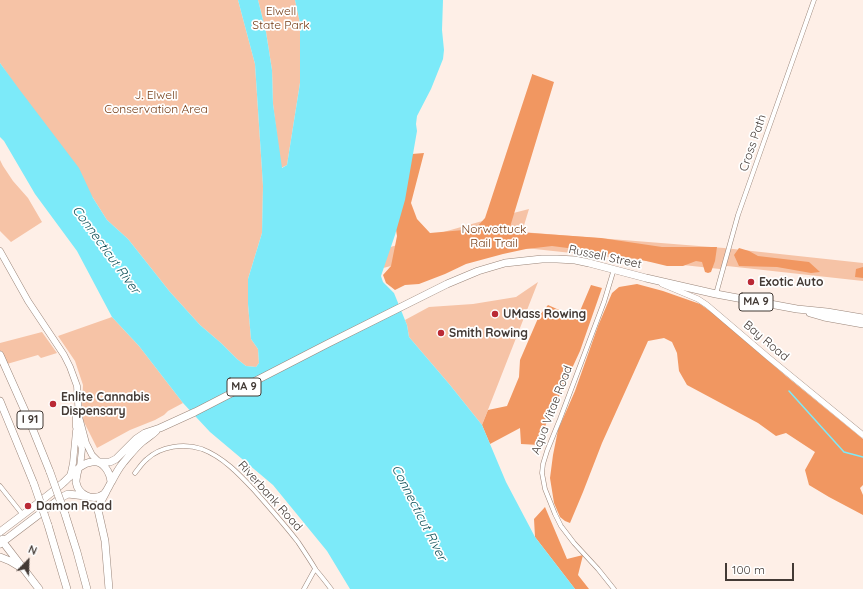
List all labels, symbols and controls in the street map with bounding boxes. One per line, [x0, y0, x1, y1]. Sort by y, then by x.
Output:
park label: Elwell State Park [252, 4, 310, 32]
park label: J. Elwell Conservation Area [104, 88, 208, 116]
street label: Cross Path [737, 113, 769, 173]
water label: Connecticut River [69, 203, 143, 297]
park label: Norwottuck Rail Trail [461, 222, 527, 250]
street label: Russell Street [567, 242, 643, 272]
place label: Exotic Auto [759, 275, 823, 289]
marker: Exotic Auto [746, 277, 756, 287]
road number: MA 9 [739, 293, 773, 311]
place label: UMass Rowing [503, 307, 586, 321]
marker: UMass Rowing [490, 309, 500, 319]
street label: Bay Road [740, 318, 792, 364]
place label: Smith Rowing [449, 326, 528, 340]
marker: Smith Rowing [436, 328, 446, 338]
street label: Aqua Vitae Road [528, 363, 576, 457]
road number: MA 9 [227, 378, 261, 396]
place label: Enlite Cannabis Dispensary [61, 390, 149, 418]
marker: Enlite Cannabis Dispensary [48, 399, 58, 409]
road number: I 91 [17, 411, 43, 429]
street label: Riverbank Road [235, 458, 305, 534]
water label: Connecticut River [388, 463, 450, 563]
place label: Damon Road [36, 499, 112, 513]
marker: Damon Road [23, 501, 33, 511]
north arrow [8, 541, 48, 581]
text: N [26, 542, 39, 558]
scale bar [727, 555, 796, 581]
text: 100 m [732, 562, 765, 577]

